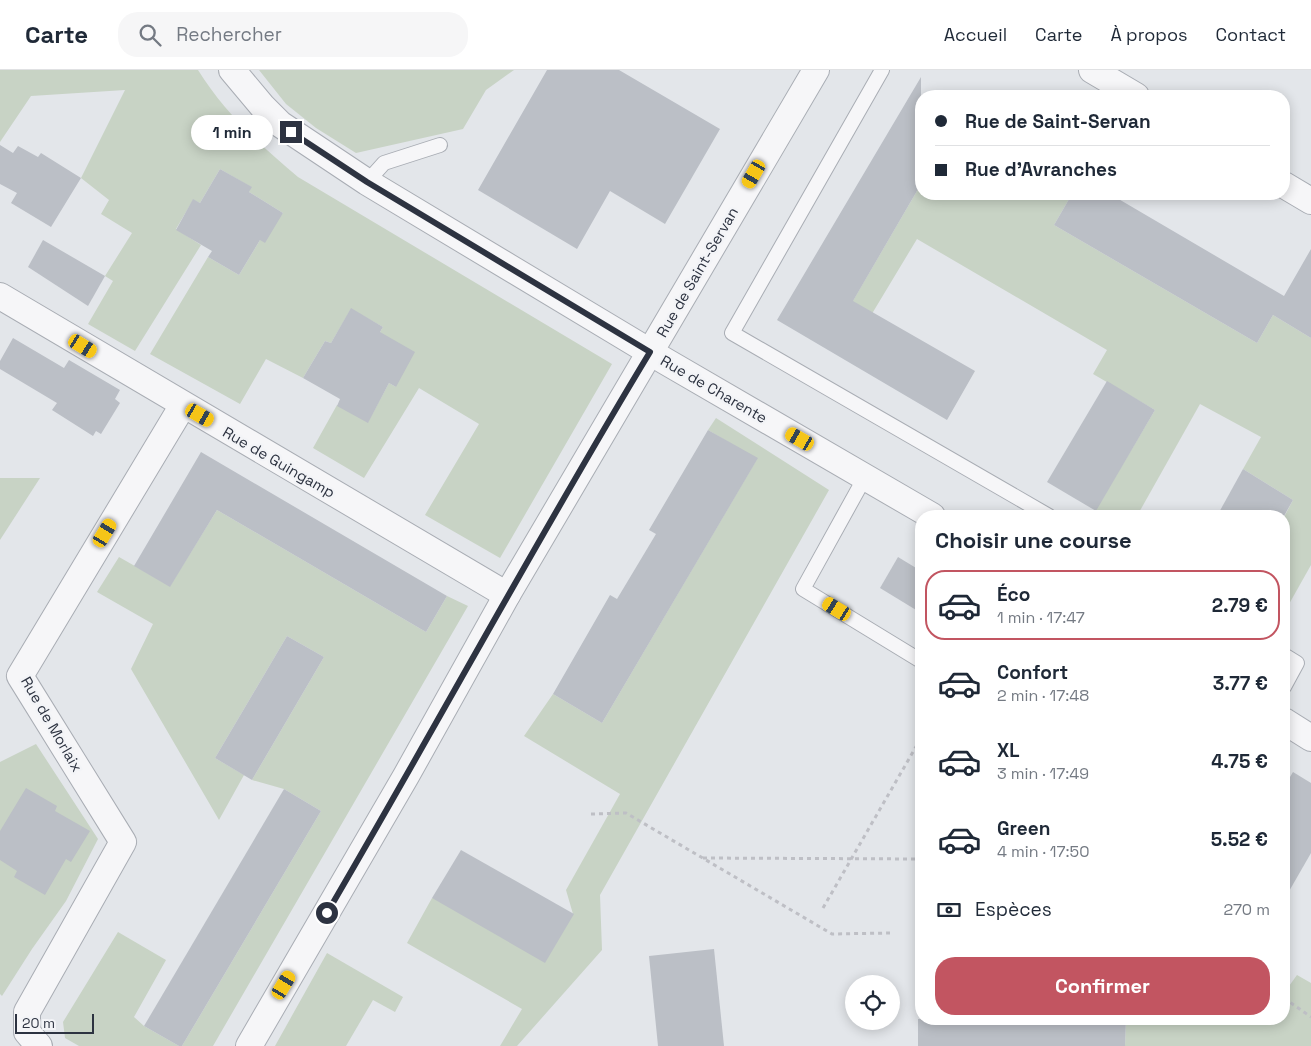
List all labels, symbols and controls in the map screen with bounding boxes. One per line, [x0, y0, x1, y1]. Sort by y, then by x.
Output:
search box [118, 12, 468, 57]
text: Carte [25, 19, 88, 50]
icon: search [136, 21, 164, 49]
text: Rechercher [176, 22, 282, 47]
text: Accueil [944, 23, 1007, 46]
text: Carte [1035, 23, 1082, 46]
text: À propos [1110, 23, 1188, 46]
text: Contact [1216, 23, 1286, 46]
text: Rue de Saint-Servan [965, 109, 1151, 134]
callout: 1 min [191, 114, 274, 150]
route end [280, 121, 302, 143]
text: 1 min [212, 122, 252, 143]
car [740, 157, 767, 191]
text: Rue d'Avranches [965, 157, 1117, 182]
street label: Rue de Saint-Servan [652, 204, 742, 340]
car [66, 332, 99, 360]
street label: Rue de Charente [657, 351, 771, 427]
car [183, 401, 216, 429]
street label: Rue de Guingamp [219, 422, 339, 502]
car [783, 425, 816, 453]
car [90, 516, 119, 550]
text: Choisir une course [935, 526, 1132, 554]
text: Éco [997, 582, 1030, 607]
icon: car [937, 583, 982, 628]
text: 2.79 € [1212, 593, 1268, 618]
car [820, 595, 853, 623]
text: 1 min · 17:47 [997, 607, 1085, 628]
text: Confort [997, 660, 1068, 685]
icon: car [937, 661, 982, 706]
text: 3.77 € [1213, 671, 1268, 696]
street label: Rue de Morlaix [17, 673, 87, 775]
text: 2 min · 17:48 [997, 685, 1089, 706]
text: XL [997, 738, 1020, 763]
icon: car [937, 739, 982, 784]
text: 4.75 € [1211, 749, 1268, 774]
text: 3 min · 17:49 [997, 763, 1089, 784]
text: Green [997, 816, 1050, 841]
icon: car [937, 817, 982, 862]
text: 5.52 € [1211, 827, 1268, 852]
text: 4 min · 17:50 [997, 841, 1089, 862]
icon: cash [935, 896, 963, 924]
text: Espèces [975, 897, 1052, 922]
text: 270 m [1223, 899, 1270, 920]
route start [316, 902, 338, 924]
button: Confirmer [935, 957, 1270, 1015]
car [269, 968, 298, 1002]
map controls [845, 975, 900, 1030]
button: locate [845, 975, 900, 1030]
scale bar [15, 1011, 94, 1034]
text: 20 m [22, 1014, 55, 1032]

